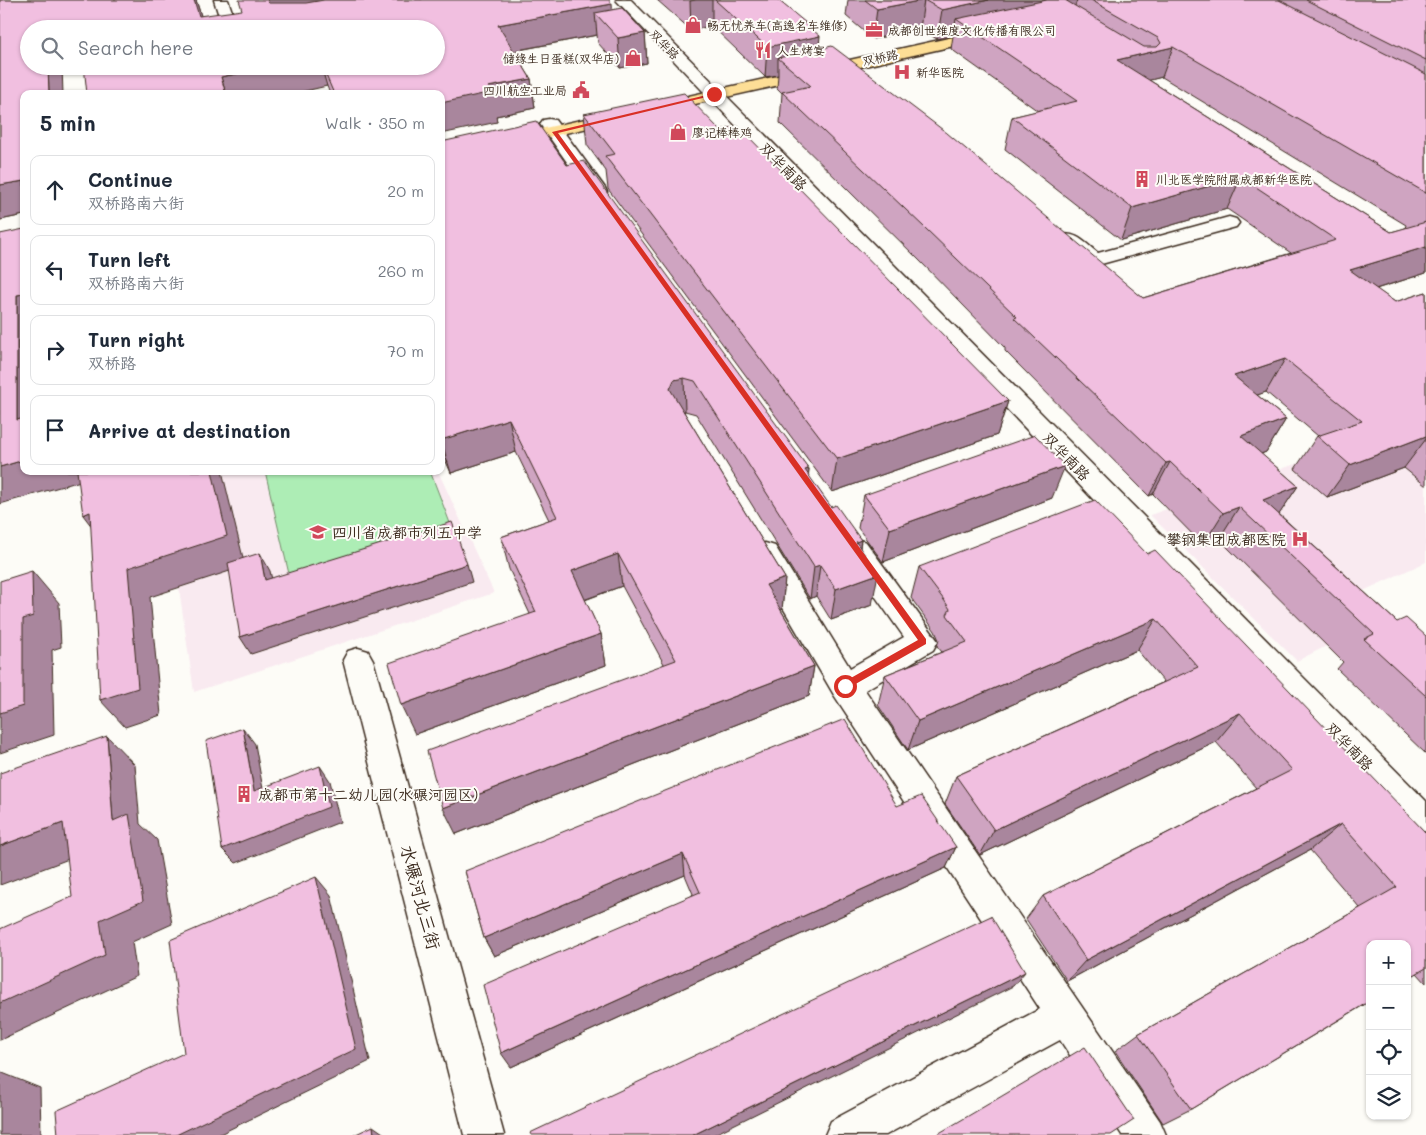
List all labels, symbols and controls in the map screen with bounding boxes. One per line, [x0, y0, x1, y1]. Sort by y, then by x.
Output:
shop icon: 畅无忧养车(高逸名车维修) [683, 15, 703, 35]
place label: 畅无忧养车(高逸名车维修) [707, 17, 847, 33]
search box [20, 20, 445, 75]
office icon: 成都创世维度文化传播有限公司 [864, 20, 884, 40]
place label: 成都创世维度文化传播有限公司 [888, 22, 1056, 38]
street label: 双华路 [647, 25, 683, 63]
icon: search [38, 34, 66, 62]
text: Search here [78, 35, 194, 60]
restaurant icon: 人生烤宴 [753, 40, 773, 60]
place label: 人生烤宴 [777, 42, 825, 58]
street label: 双桥路 [861, 45, 899, 69]
shop icon: 储缘生日蛋糕(双华店) [623, 48, 643, 68]
place label: 储缘生日蛋糕(双华店) [503, 50, 619, 66]
hospital icon: 新华医院 [892, 62, 912, 82]
place label: 新华医院 [916, 64, 964, 80]
public building icon: 四川航空工业局 [571, 80, 591, 100]
place label: 四川航空工业局 [483, 82, 567, 98]
route end [703, 83, 726, 106]
text: 5 min [40, 109, 96, 136]
text: Walk · 350 m [325, 112, 425, 133]
shop icon: 廖记棒棒鸡 [668, 122, 688, 142]
place label: 廖记棒棒鸡 [692, 124, 752, 140]
street label: 双华南路 [756, 137, 812, 195]
text: Continue [88, 167, 173, 192]
building icon: 川北医学院附属成都新华医院 [1132, 169, 1152, 189]
place label: 川北医学院附属成都新华医院 [1156, 171, 1312, 187]
icon: ahead [41, 176, 69, 204]
text: 20 m [387, 180, 424, 201]
text: 双桥路南六街 [88, 192, 184, 213]
text: Turn left [88, 247, 171, 272]
icon: left [41, 256, 69, 284]
text: 260 m [378, 260, 424, 281]
text: 双桥路南六街 [88, 272, 184, 293]
text: Turn right [88, 327, 185, 352]
icon: right [41, 336, 69, 364]
text: 70 m [387, 340, 424, 361]
text: 双桥路 [88, 352, 136, 373]
icon: arrive [41, 416, 69, 444]
text: Arrive at destination [88, 418, 291, 443]
street label: 双华南路 [1039, 427, 1095, 485]
school or university icon: 四川省成都市列五中学 [308, 522, 328, 542]
place label: 四川省成都市列五中学 [332, 522, 482, 542]
place label: 攀钢集团成都医院 [1166, 529, 1286, 549]
hospital icon: 攀钢集团成都医院 [1290, 529, 1310, 549]
route start [834, 675, 857, 698]
street label: 双华南路 [1322, 717, 1378, 775]
building icon: 成都市第十二幼儿园(水碾河园区) [234, 784, 254, 804]
place label: 成都市第十二幼儿园(水碾河园区) [258, 784, 478, 804]
street label: 水碾河北三街 [395, 842, 447, 952]
map controls [1366, 940, 1411, 1120]
button: + [1366, 940, 1411, 985]
button: − [1366, 985, 1411, 1030]
button: locate [1366, 1030, 1411, 1075]
button: layers [1366, 1075, 1411, 1120]

